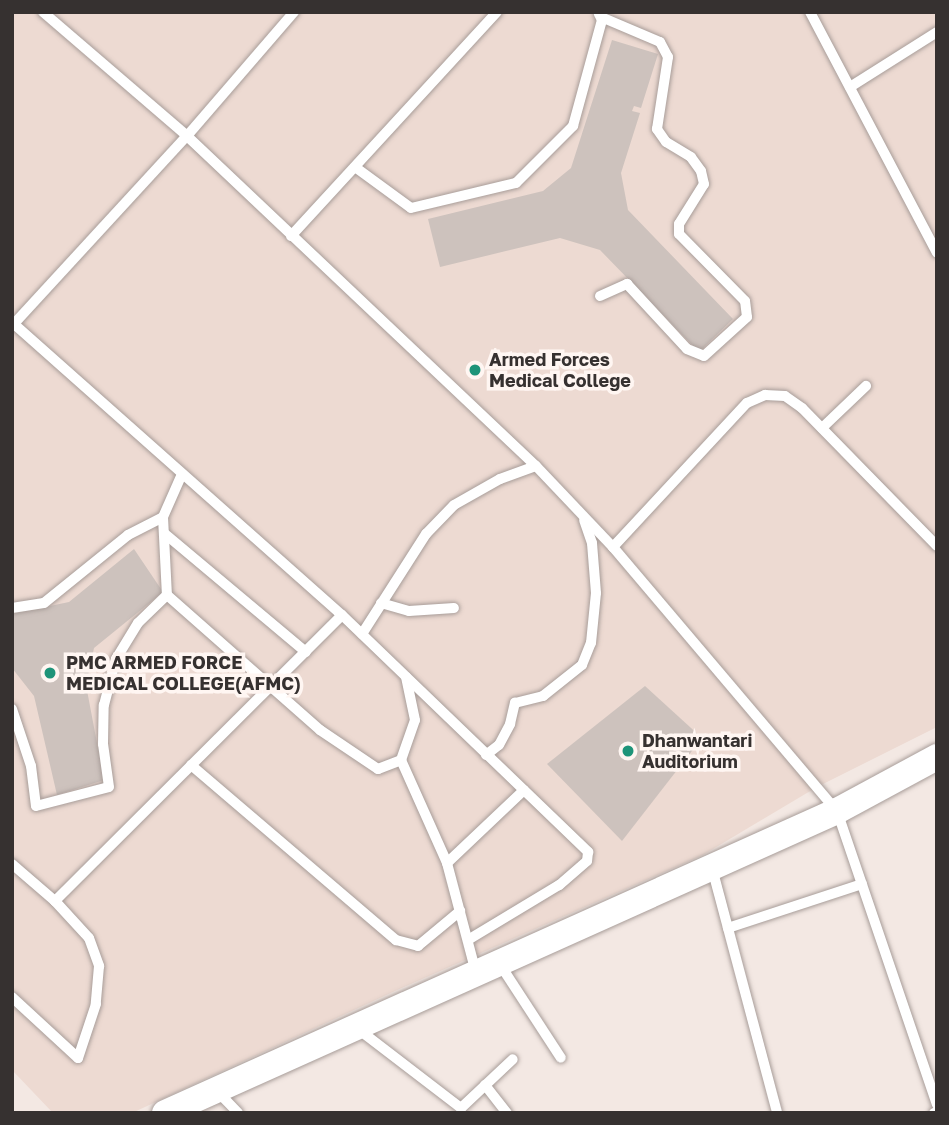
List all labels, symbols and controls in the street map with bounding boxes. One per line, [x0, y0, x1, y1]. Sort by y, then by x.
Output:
place label: Armed Forces Medical College [489, 349, 631, 392]
marker: Armed Forces Medical College [467, 362, 483, 378]
place label: PMC ARMED FORCE MEDICAL COLLEGE(AFMC) [66, 652, 301, 694]
marker: PMC ARMED FORCE MEDICAL COLLEGE(AFMC) [40, 663, 60, 683]
place label: Dhanwantari Auditorium [642, 730, 752, 772]
marker: Dhanwantari Auditorium [620, 743, 636, 759]

